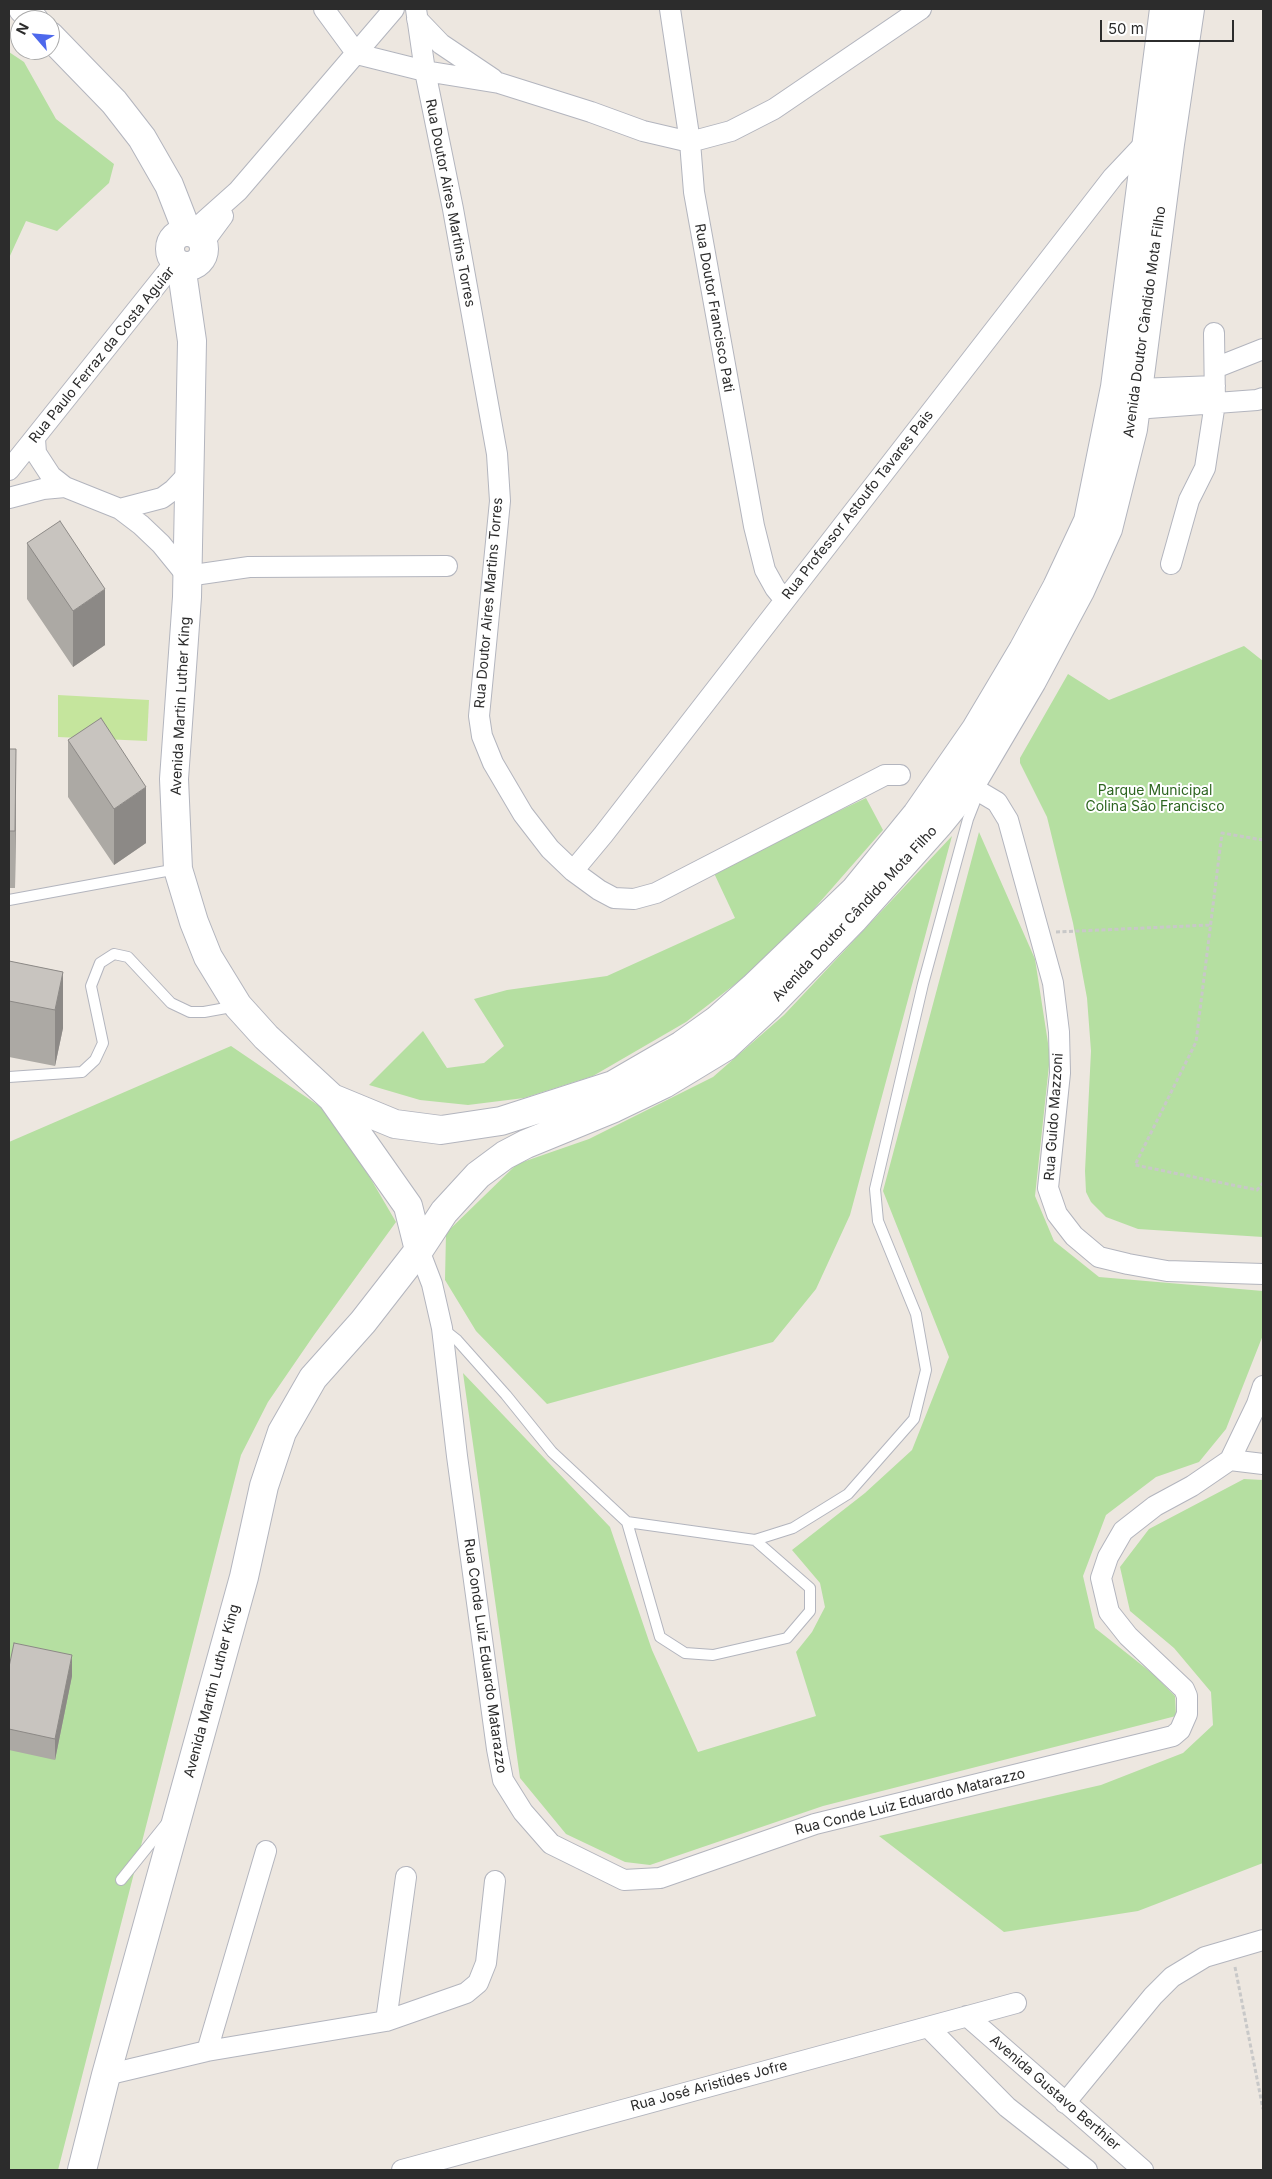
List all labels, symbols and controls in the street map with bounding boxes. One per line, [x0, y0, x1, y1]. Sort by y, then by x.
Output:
north arrow [10, 10, 60, 60]
scale bar [1102, 10, 1236, 42]
text: 50 m [1108, 19, 1144, 38]
text: N [12, 20, 32, 37]
street label: Rua Doutor Aires Martins Torres [422, 98, 478, 308]
street label: Avenida Doutor Cândido Mota Filho [1120, 205, 1170, 439]
street label: Rua Doutor Francisco Pati [691, 222, 737, 394]
street label: Rua Paulo Ferraz da Costa Aguiar [26, 263, 178, 447]
street label: Rua Professor Astoufo Tavares Pais [779, 407, 937, 603]
street label: Rua Doutor Aires Martins Torres [471, 497, 507, 709]
street label: Avenida Martin Luther King [168, 616, 194, 796]
park label: Parque Municipal Colina São Francisco [1085, 783, 1225, 816]
street label: Avenida Doutor Cândido Mota Filho [769, 823, 941, 1005]
street label: Rua Guido Mazzoni [1041, 1053, 1067, 1181]
street label: Rua Conde Luiz Eduardo Matarazzo [460, 1538, 510, 1774]
street label: Avenida Martin Luther King [181, 1602, 243, 1780]
street label: Rua Conde Luiz Eduardo Matarazzo [793, 1765, 1027, 1839]
street label: Avenida Gustavo Berthier [986, 2032, 1124, 2154]
street label: Rua José Aristides Jofre [629, 2057, 789, 2115]

